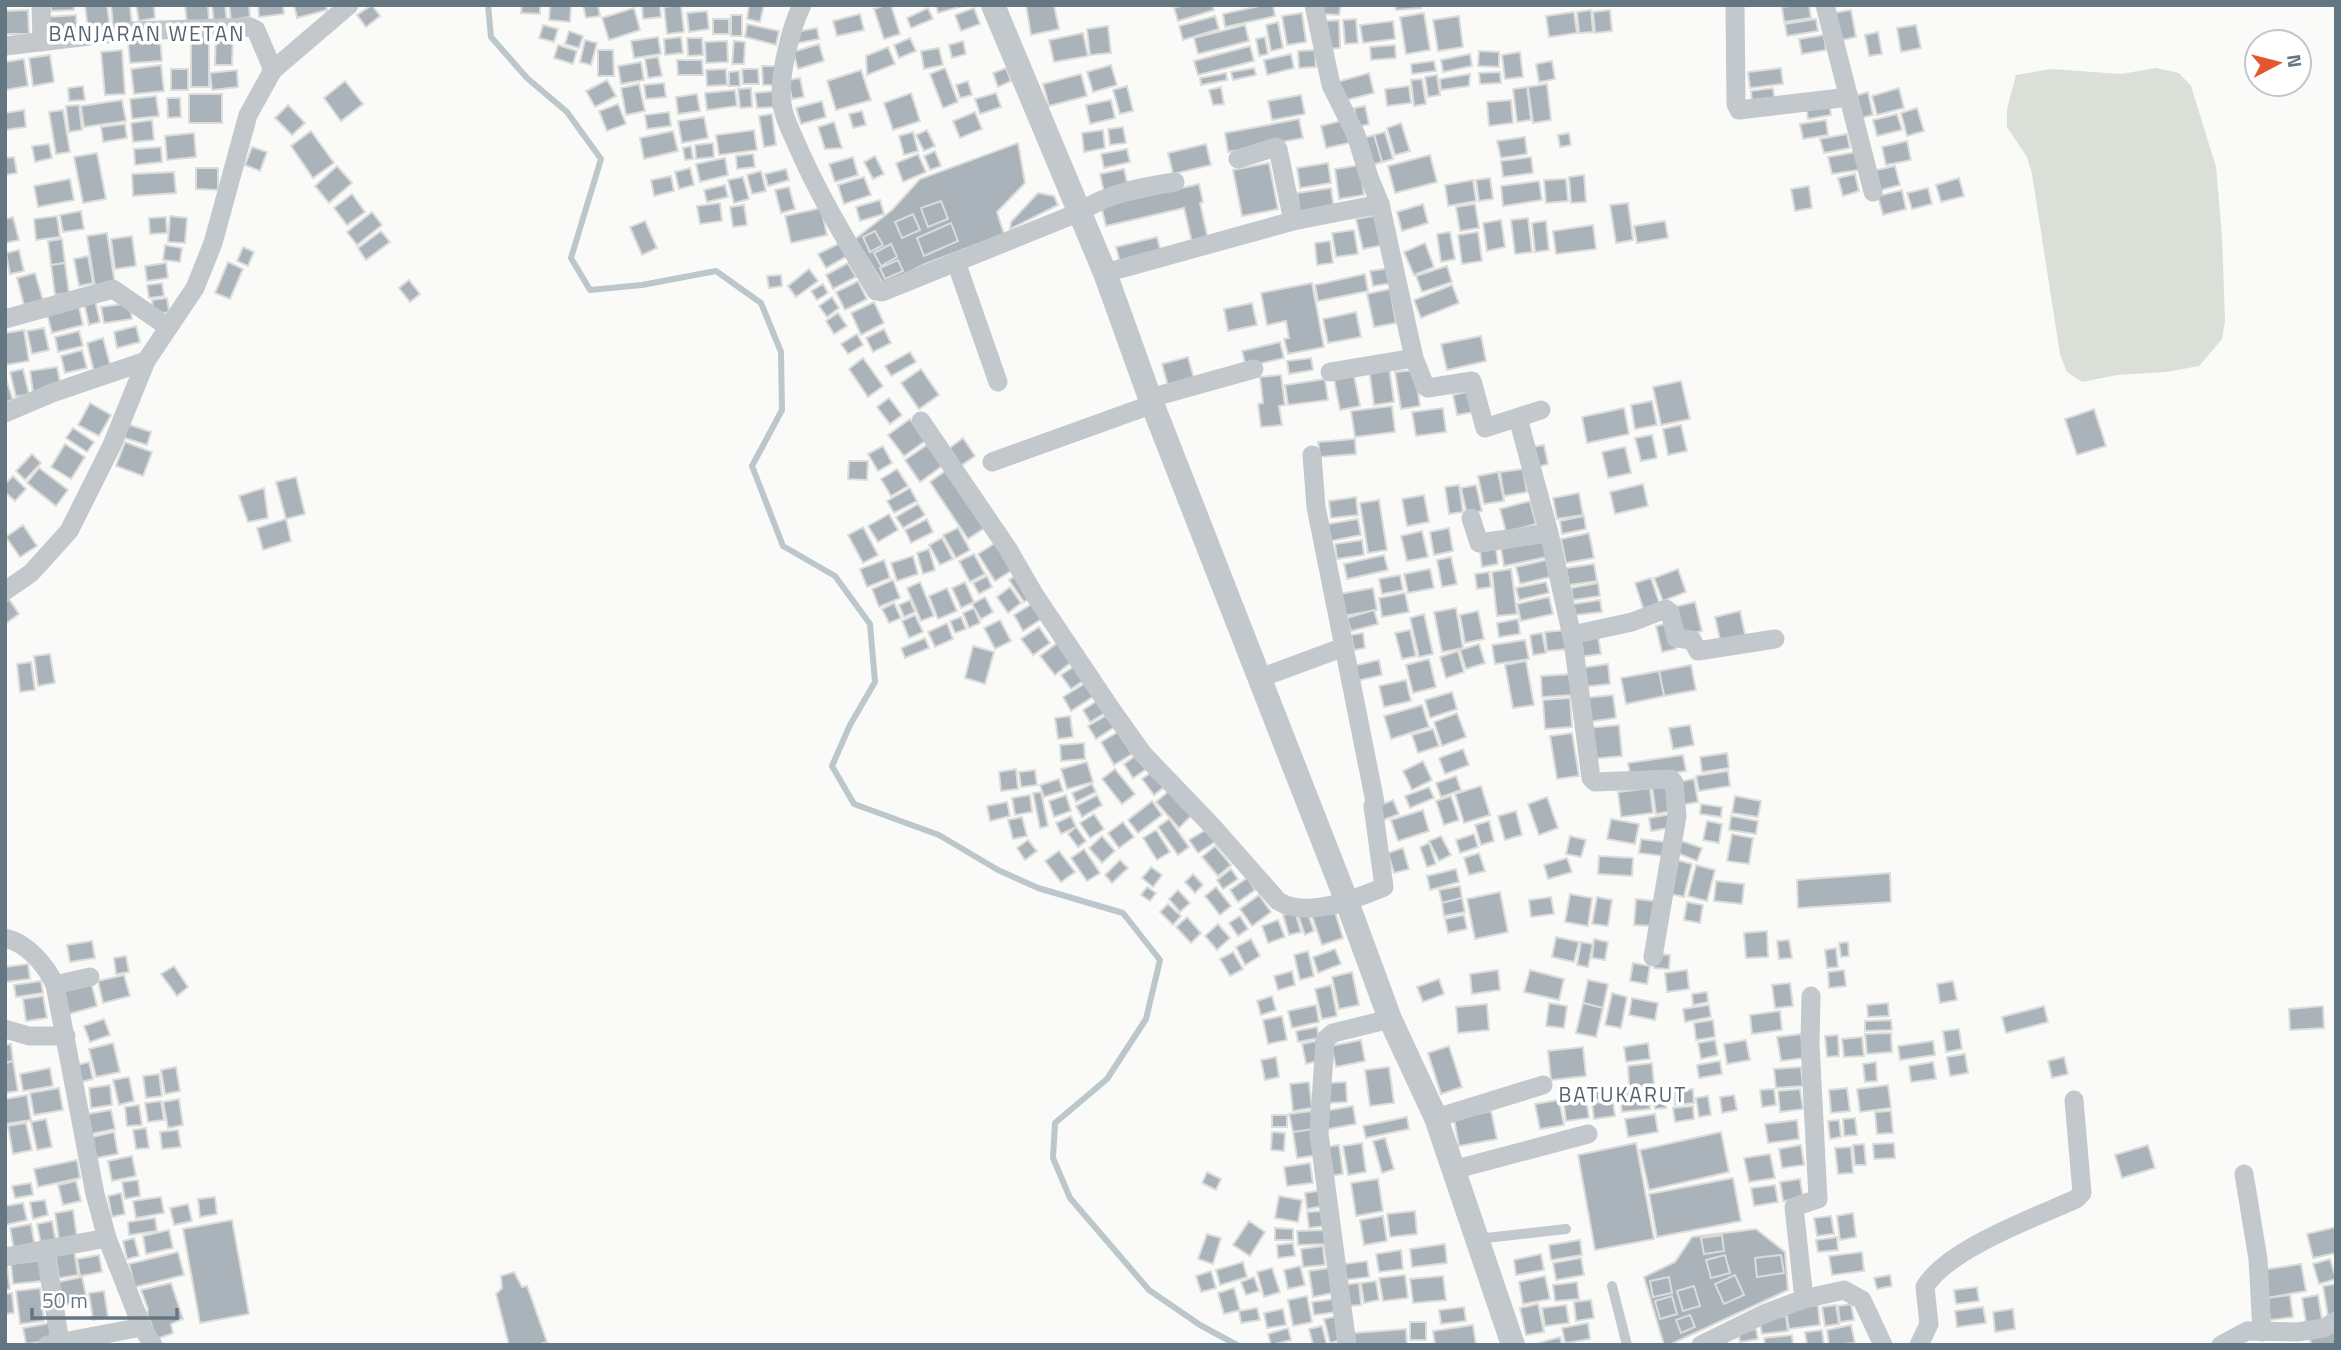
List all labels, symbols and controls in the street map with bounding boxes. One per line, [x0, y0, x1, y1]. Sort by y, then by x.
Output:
district label: BANJARAN WETAN [48, 17, 246, 49]
north arrow [2243, 28, 2313, 98]
text: N [2280, 53, 2311, 69]
district label: BATUKARUT [1559, 1078, 1687, 1110]
scale bar [32, 1276, 177, 1320]
text: 50 m [42, 1284, 88, 1316]

